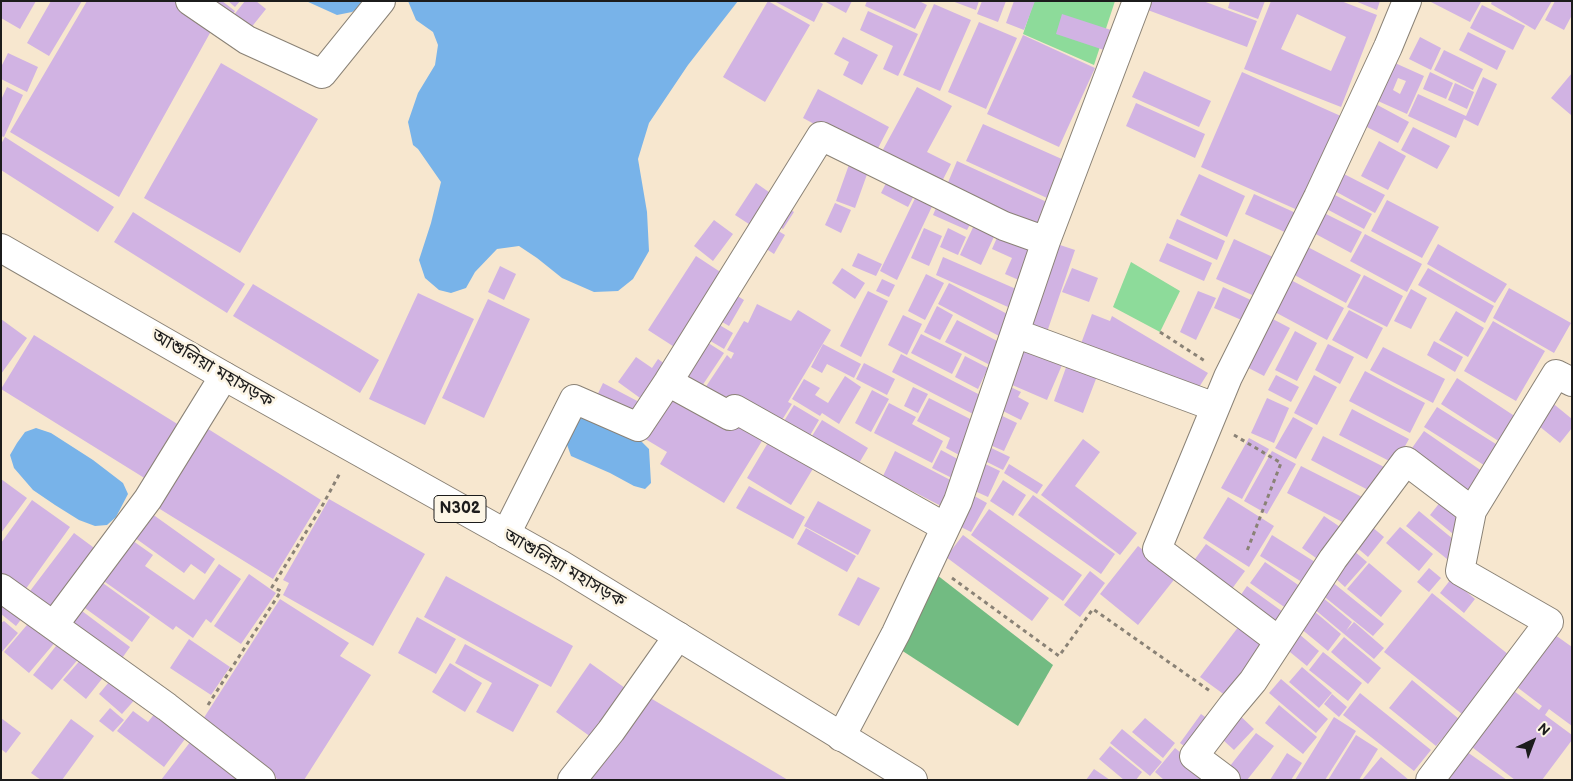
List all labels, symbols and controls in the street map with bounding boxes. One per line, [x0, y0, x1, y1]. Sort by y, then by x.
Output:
street label: আশুলিয়া মহাসড়ক [147, 325, 277, 413]
road number: N302 [434, 496, 486, 522]
street label: আশুলিয়া মহাসড়ক [499, 525, 629, 613]
north arrow [1508, 716, 1558, 766]
text: N [1534, 720, 1553, 739]

